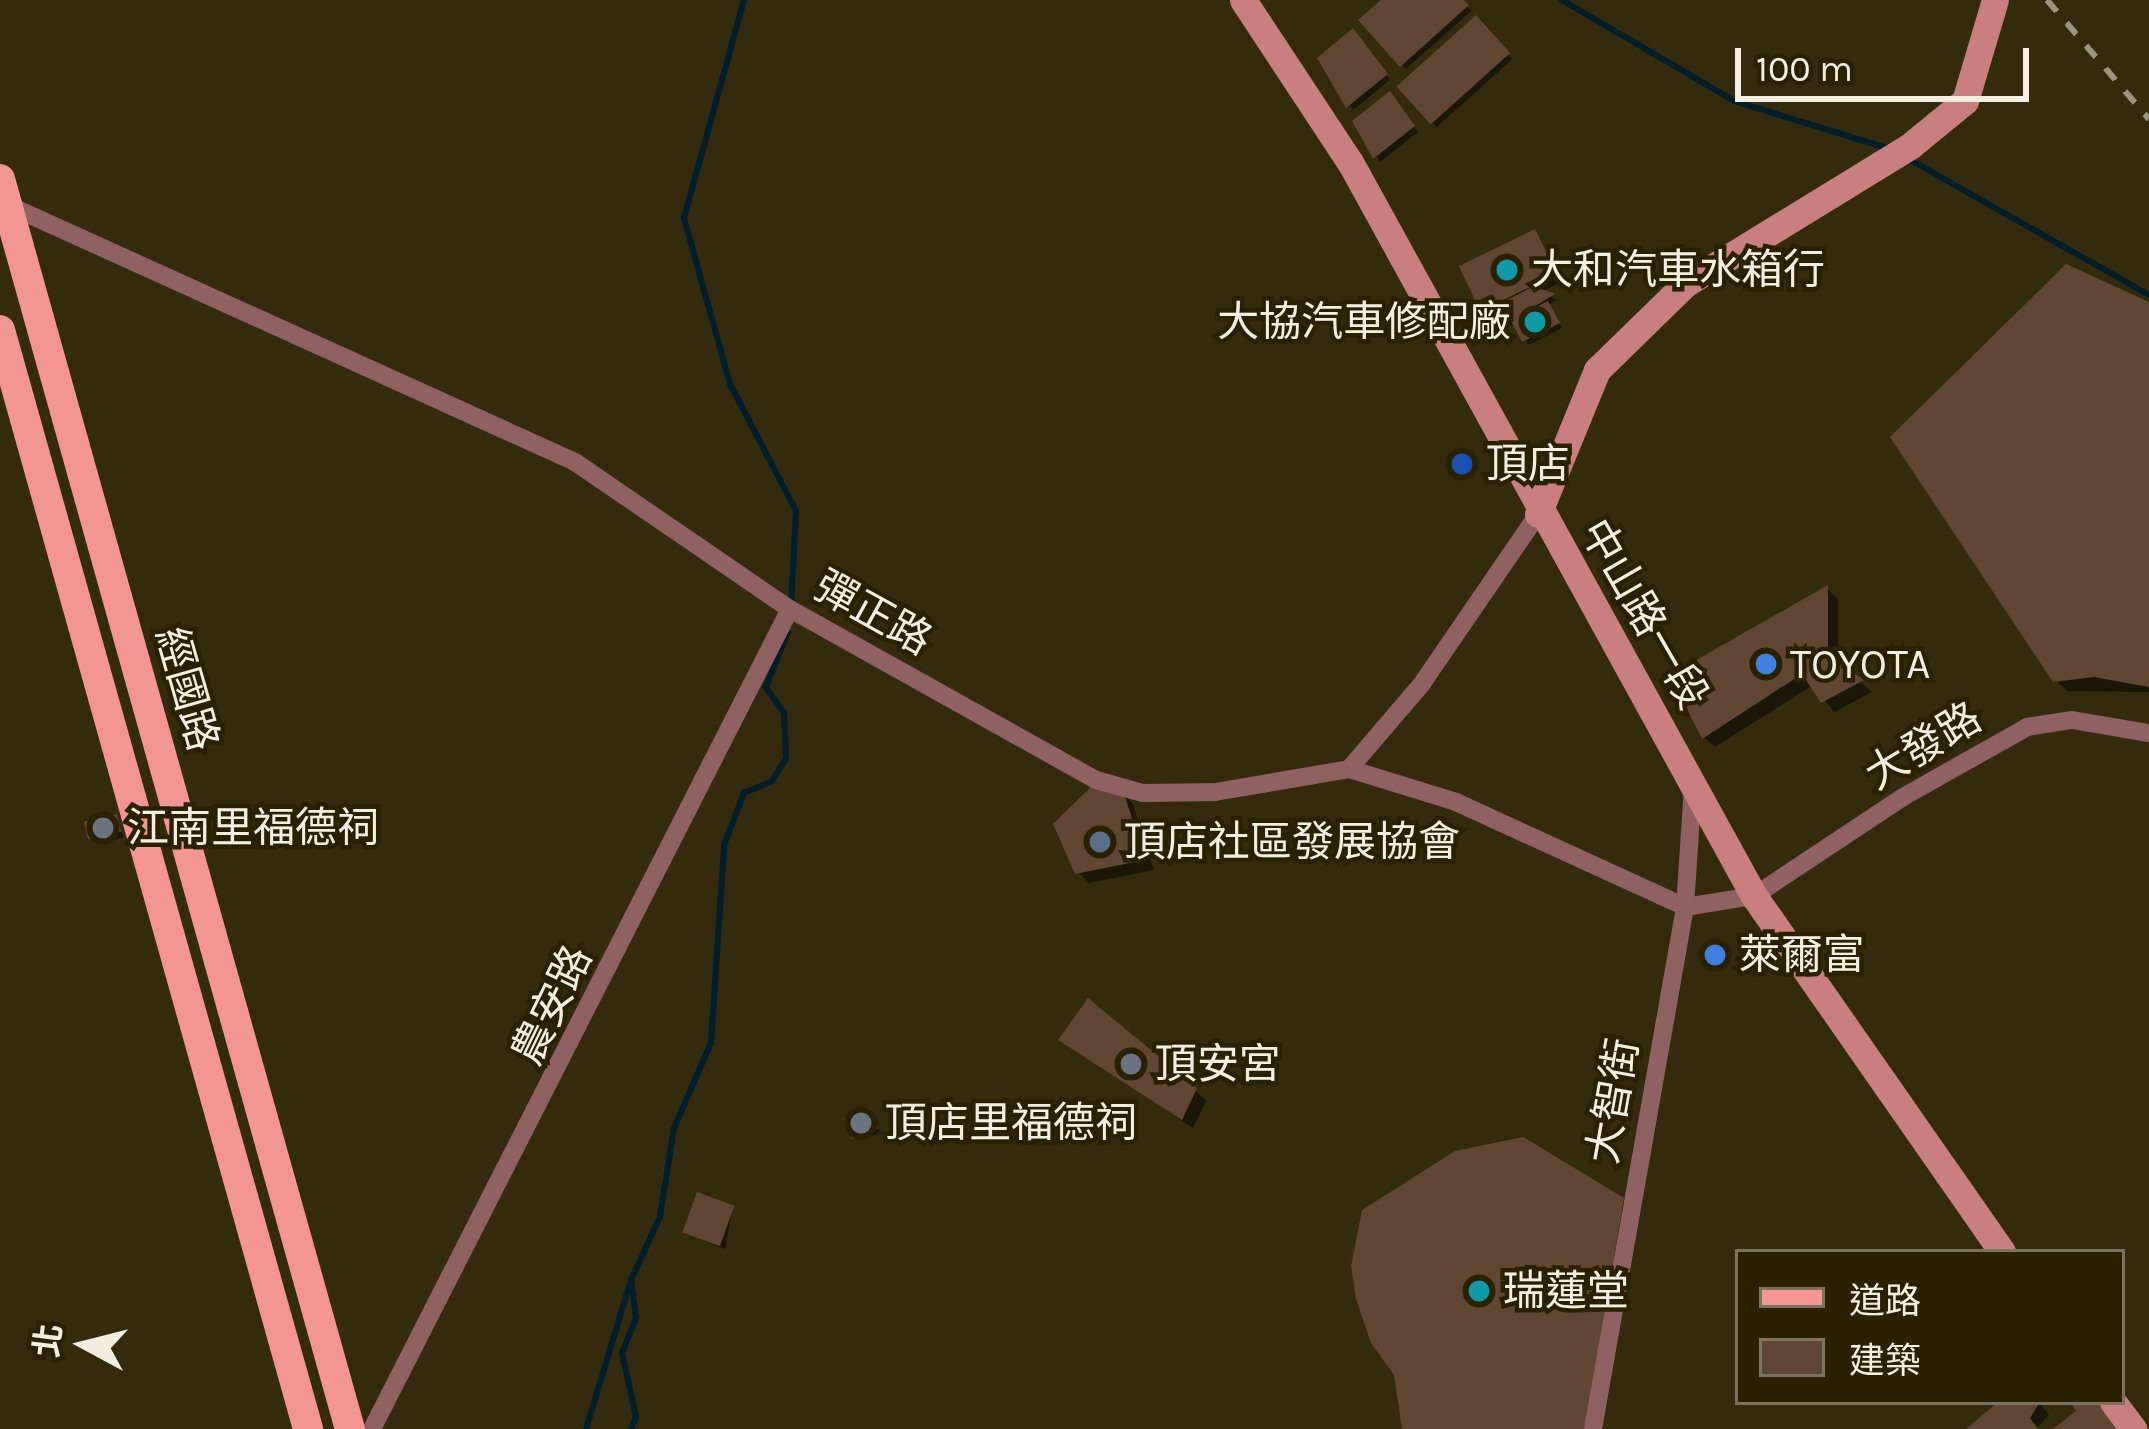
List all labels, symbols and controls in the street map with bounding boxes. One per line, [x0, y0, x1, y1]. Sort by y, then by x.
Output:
scale bar [1741, 24, 2035, 98]
text: 100 m [1756, 48, 1853, 90]
place label: 大和汽車水箱行 [1531, 245, 1825, 295]
marker: 大和汽車水箱行 [1494, 257, 1520, 283]
place label: 大協汽車修配廠 [1217, 297, 1511, 347]
marker: 大協汽車修配廠 [1522, 309, 1548, 335]
place label: 頂店 [1486, 439, 1570, 489]
marker: 頂店 [1449, 451, 1475, 477]
street label: 中山路一段 [1570, 510, 1718, 718]
street label: 彈正路 [806, 560, 940, 666]
street label: 經國路 [145, 621, 229, 757]
place label: TOYOTA [1790, 639, 1930, 689]
marker: TOYOTA [1753, 651, 1779, 677]
street label: 大發路 [1856, 692, 1990, 800]
place label: 江南里福德祠 [127, 803, 379, 853]
marker: 江南里福德祠 [90, 815, 116, 841]
place label: 頂店社區發展協會 [1124, 817, 1460, 867]
marker: 頂店社區發展協會 [1087, 829, 1113, 855]
place label: 萊爾富 [1739, 930, 1865, 980]
street label: 農安路 [502, 937, 602, 1073]
marker: 萊爾富 [1702, 942, 1728, 968]
street label: 大智街 [1577, 1035, 1649, 1167]
place label: 頂安宮 [1155, 1039, 1281, 1089]
marker: 頂安宮 [1118, 1051, 1144, 1077]
place label: 頂店里福德祠 [885, 1098, 1137, 1148]
marker: 頂店里福德祠 [848, 1110, 874, 1136]
legend [1735, 1249, 2125, 1405]
place label: 瑞蓮堂 [1503, 1266, 1629, 1316]
marker: 瑞蓮堂 [1466, 1278, 1492, 1304]
text: 道路 [1849, 1280, 1921, 1322]
north arrow [24, 1285, 144, 1405]
text: 北 [27, 1322, 69, 1359]
text: 建築 [1849, 1340, 1921, 1382]

